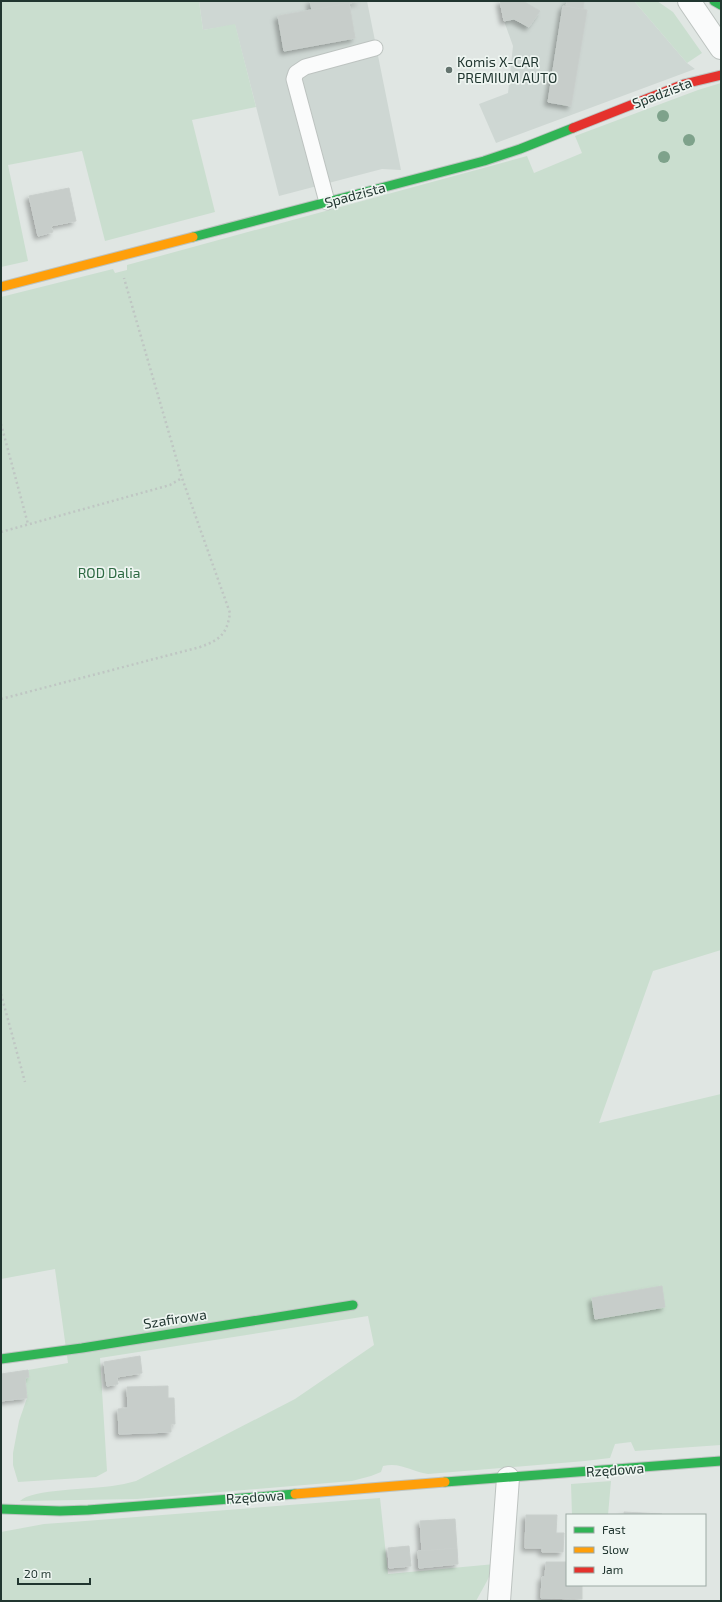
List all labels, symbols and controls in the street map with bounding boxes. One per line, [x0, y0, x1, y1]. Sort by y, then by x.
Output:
place label: Komis X-CAR PREMIUM AUTO [457, 53, 557, 86]
marker: Komis X-CAR PREMIUM AUTO [444, 65, 454, 75]
street label: Spadzista [630, 73, 694, 112]
street label: Spadzista [323, 178, 387, 211]
park label: ROD Dalia [78, 564, 140, 581]
street label: Szafirowa [142, 1305, 208, 1332]
street label: Rzędowa [585, 1459, 645, 1480]
street label: Rzędowa [225, 1486, 285, 1507]
legend [566, 1514, 706, 1586]
text: Fast [602, 1522, 626, 1536]
text: Slow [602, 1542, 629, 1556]
scale bar [18, 1560, 90, 1586]
text: Jam [602, 1562, 623, 1576]
text: 20 m [24, 1566, 51, 1580]

